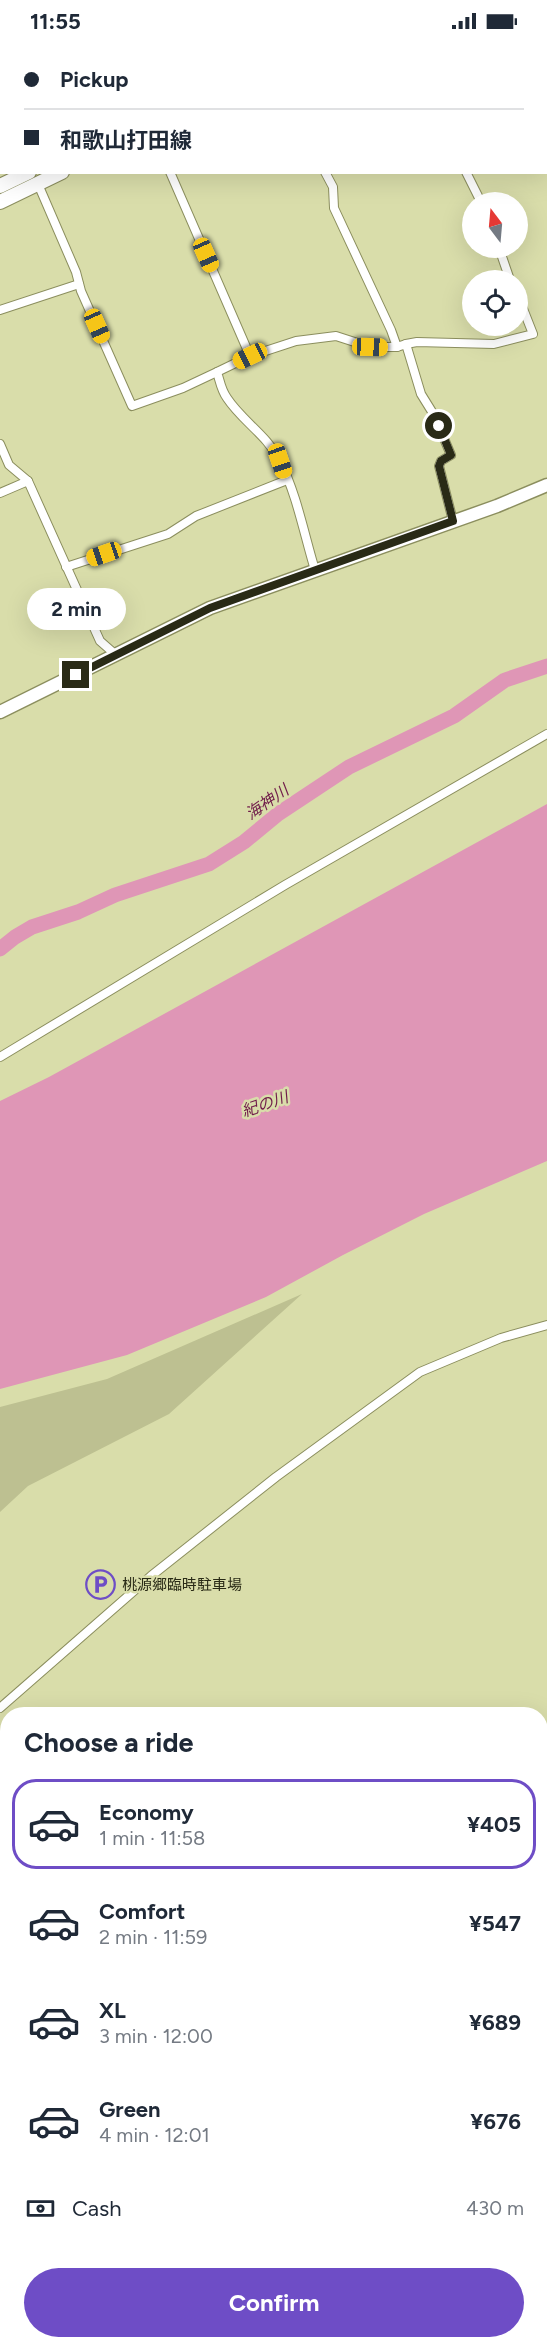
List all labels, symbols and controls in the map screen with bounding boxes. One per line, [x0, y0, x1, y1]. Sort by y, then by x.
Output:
text: 11:55 [30, 8, 81, 35]
text: Pickup [60, 66, 129, 93]
text: 和歌山打田線 [60, 127, 192, 154]
north arrow [462, 192, 528, 258]
map controls [462, 192, 528, 336]
car [190, 235, 222, 275]
button: locate [462, 270, 528, 336]
car [81, 306, 113, 346]
car [352, 337, 388, 357]
car [230, 340, 270, 372]
route start [425, 412, 452, 439]
car [266, 441, 294, 481]
car [84, 540, 124, 568]
callout: 2 min [26, 588, 125, 630]
text: 2 min [51, 597, 102, 621]
route end [62, 661, 89, 688]
water label: 海神川 [242, 779, 294, 824]
water label: 紀の川 [239, 1087, 293, 1121]
parking icon: 桃源郷臨時駐車場 [85, 1569, 117, 1601]
place label: 桃源郷臨時駐車場 [122, 1576, 242, 1594]
text: Choose a ride [24, 1726, 193, 1759]
icon: car [27, 1797, 81, 1851]
text: Economy [99, 1799, 194, 1826]
text: ¥405 [467, 1811, 521, 1838]
text: 1 min · 11:58 [99, 1826, 205, 1850]
icon: car [27, 1896, 81, 1950]
text: Comfort [99, 1898, 185, 1925]
text: ¥547 [469, 1910, 521, 1937]
text: 2 min · 11:59 [99, 1925, 207, 1949]
icon: car [27, 1995, 81, 2049]
text: XL [99, 1997, 126, 2024]
text: ¥689 [469, 2009, 521, 2036]
text: 3 min · 12:00 [99, 2024, 213, 2048]
icon: car [27, 2094, 81, 2148]
text: Green [99, 2096, 161, 2123]
text: ¥676 [470, 2108, 521, 2135]
text: 4 min · 12:01 [99, 2123, 210, 2147]
icon: cash [24, 2192, 57, 2225]
text: Cash [72, 2195, 122, 2222]
text: 430 m [466, 2196, 524, 2220]
button: Confirm [24, 2268, 524, 2337]

